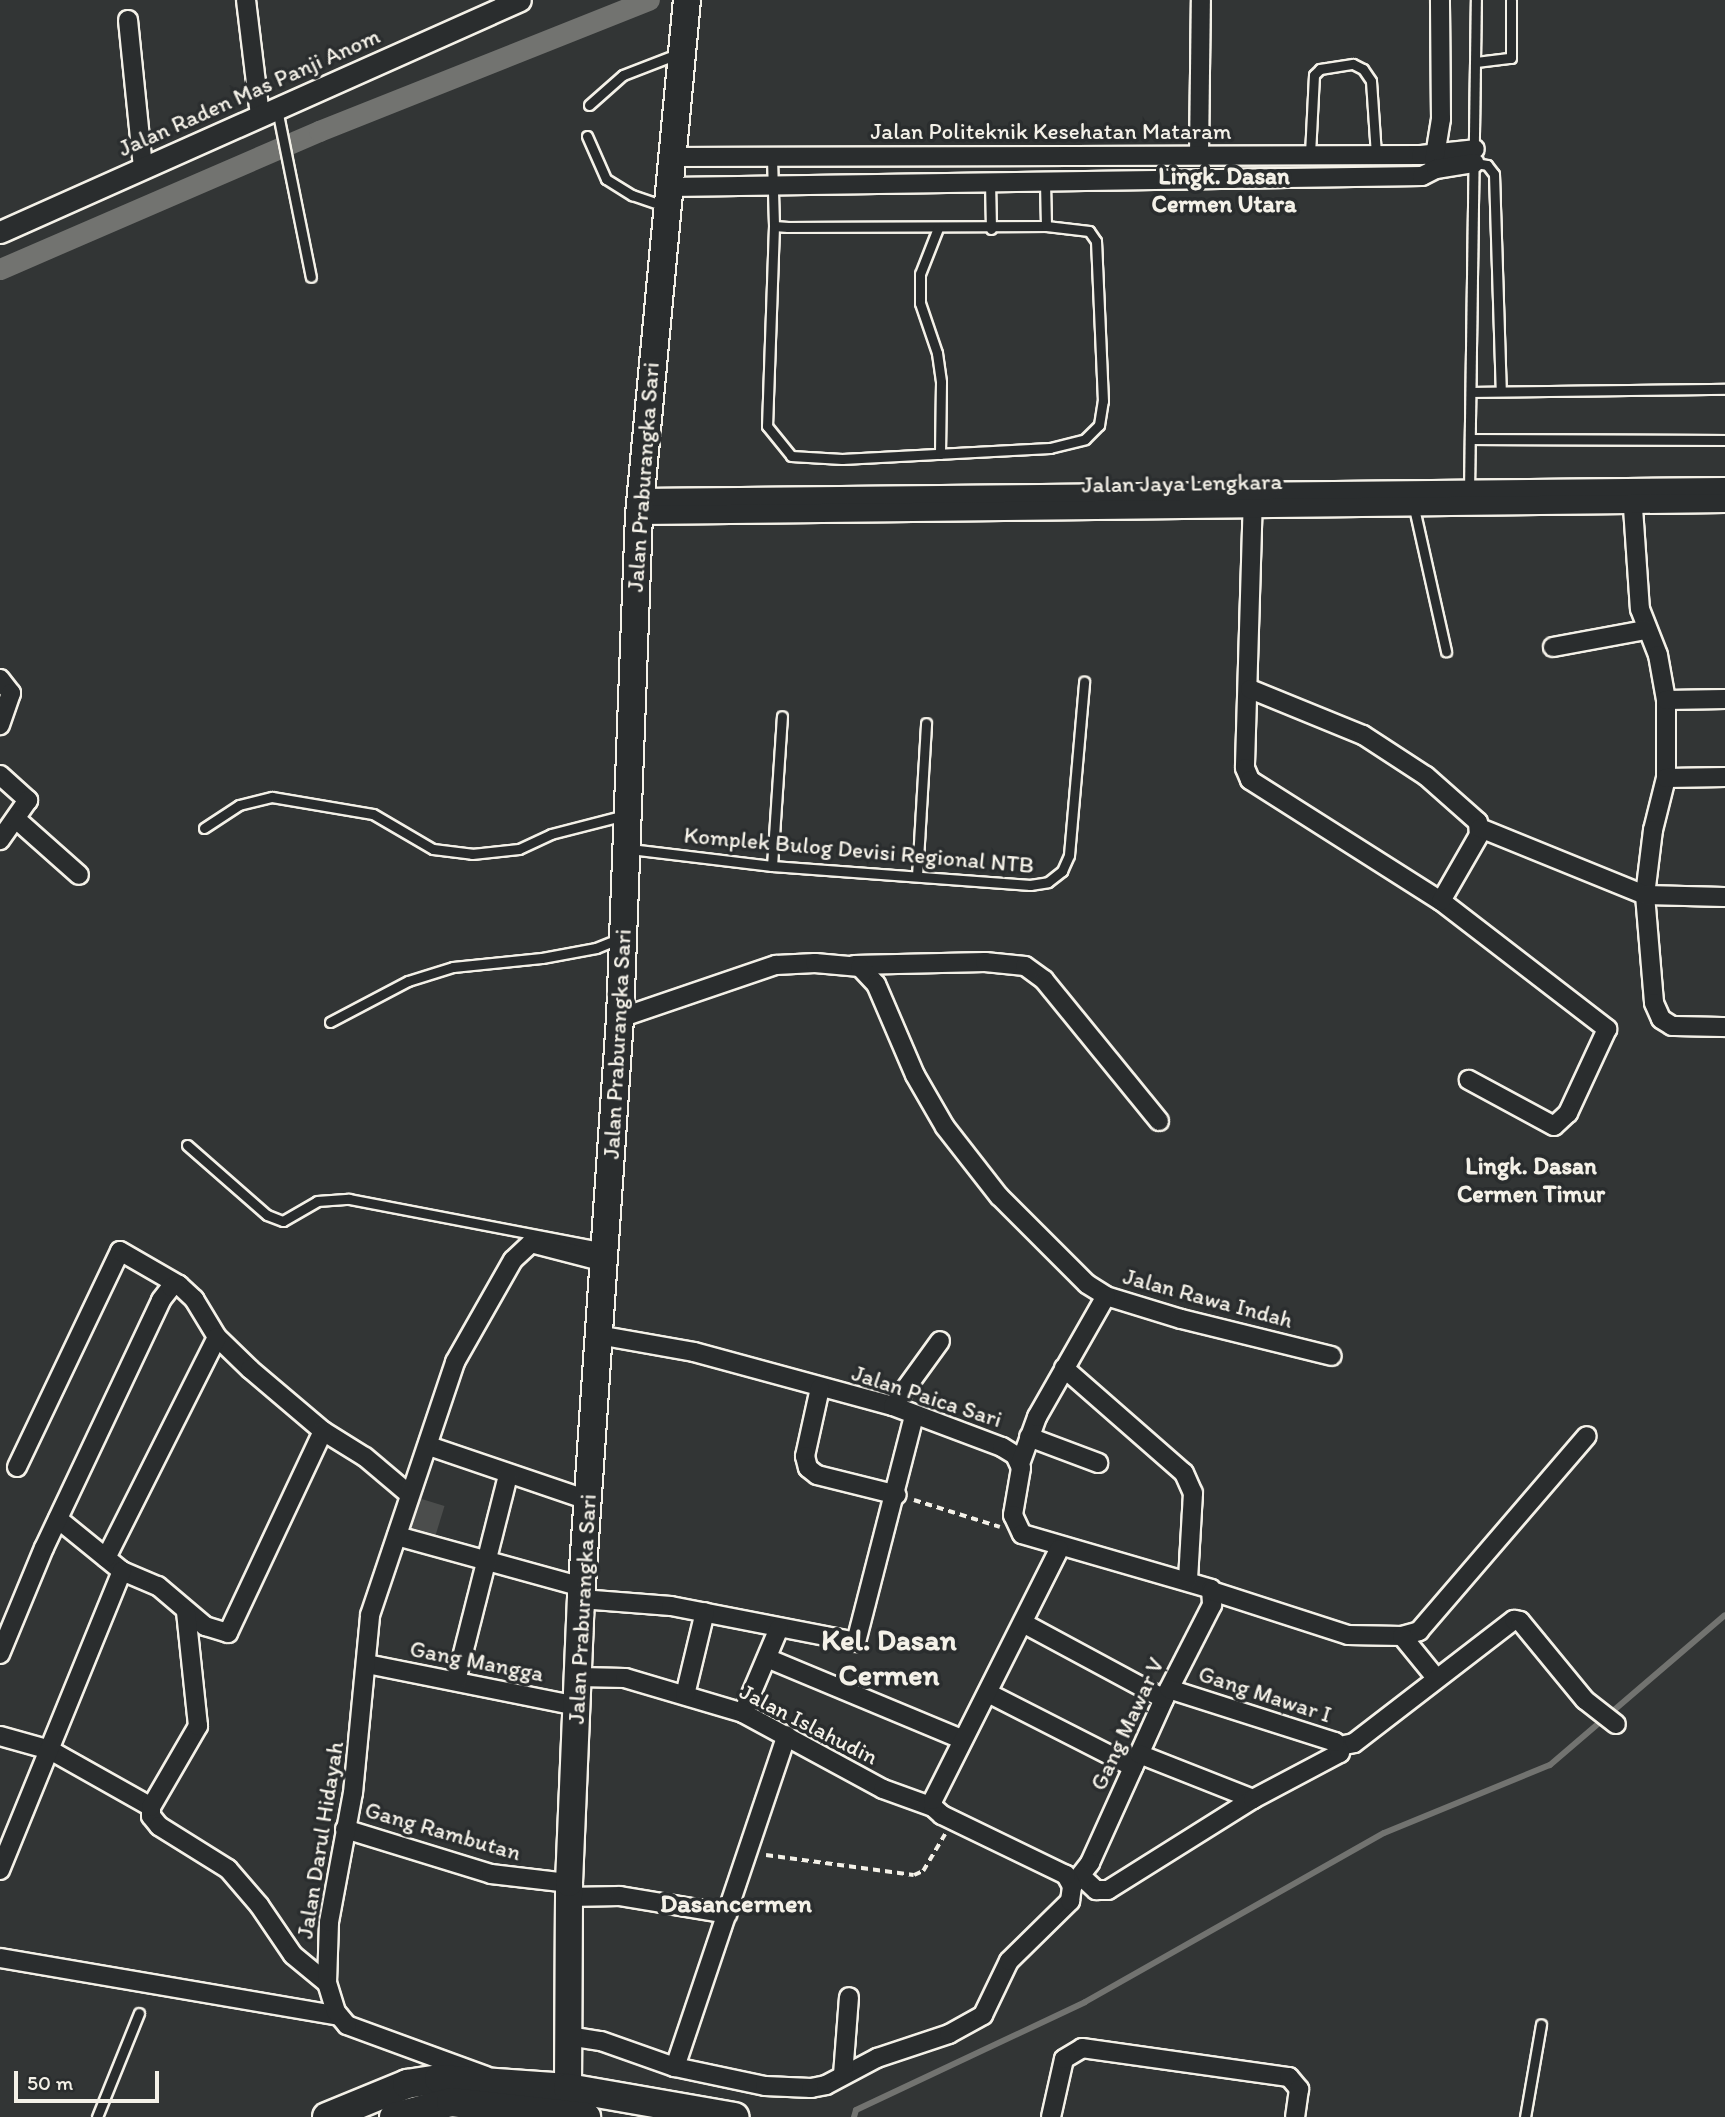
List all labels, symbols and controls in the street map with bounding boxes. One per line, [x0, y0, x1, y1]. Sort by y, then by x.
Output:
street label: Jalan Raden Mas Panji Anom [114, 22, 384, 162]
street label: Jalan Politeknik Kesehatan Mataram [870, 117, 1232, 145]
district label: Lingk. Dasan Cermen Utara [1152, 162, 1296, 218]
street label: Jalan Praburangka Sari [621, 361, 665, 593]
street label: Jalan Jaya Lengkara [1082, 467, 1282, 499]
street label: Komplek Bulog Devisi Regional NTB [683, 821, 1035, 879]
street label: Jalan Praburangka Sari [597, 928, 637, 1160]
district label: Lingk. Dasan Cermen Timur [1457, 1152, 1605, 1208]
street label: Jalan Rawa Indah [1120, 1262, 1296, 1334]
street label: Jalan Paica Sari [849, 1359, 1005, 1433]
street label: Jalan Praburangka Sari [562, 1493, 602, 1725]
district label: Kel. Dasan Cermen [821, 1622, 957, 1692]
street label: Gang Mangga [408, 1635, 546, 1687]
street label: Gang Mawar V [1084, 1654, 1170, 1794]
street label: Gang Mawar I [1196, 1660, 1334, 1728]
street label: Jalan Islahudin [736, 1677, 882, 1771]
street label: Jalan Darul Hidayah [291, 1739, 349, 1941]
street label: Gang Rambutan [362, 1796, 524, 1866]
district label: Dasancermen [660, 1888, 812, 1920]
scale bar [18, 2058, 163, 2102]
text: 50 m [27, 2070, 73, 2095]

